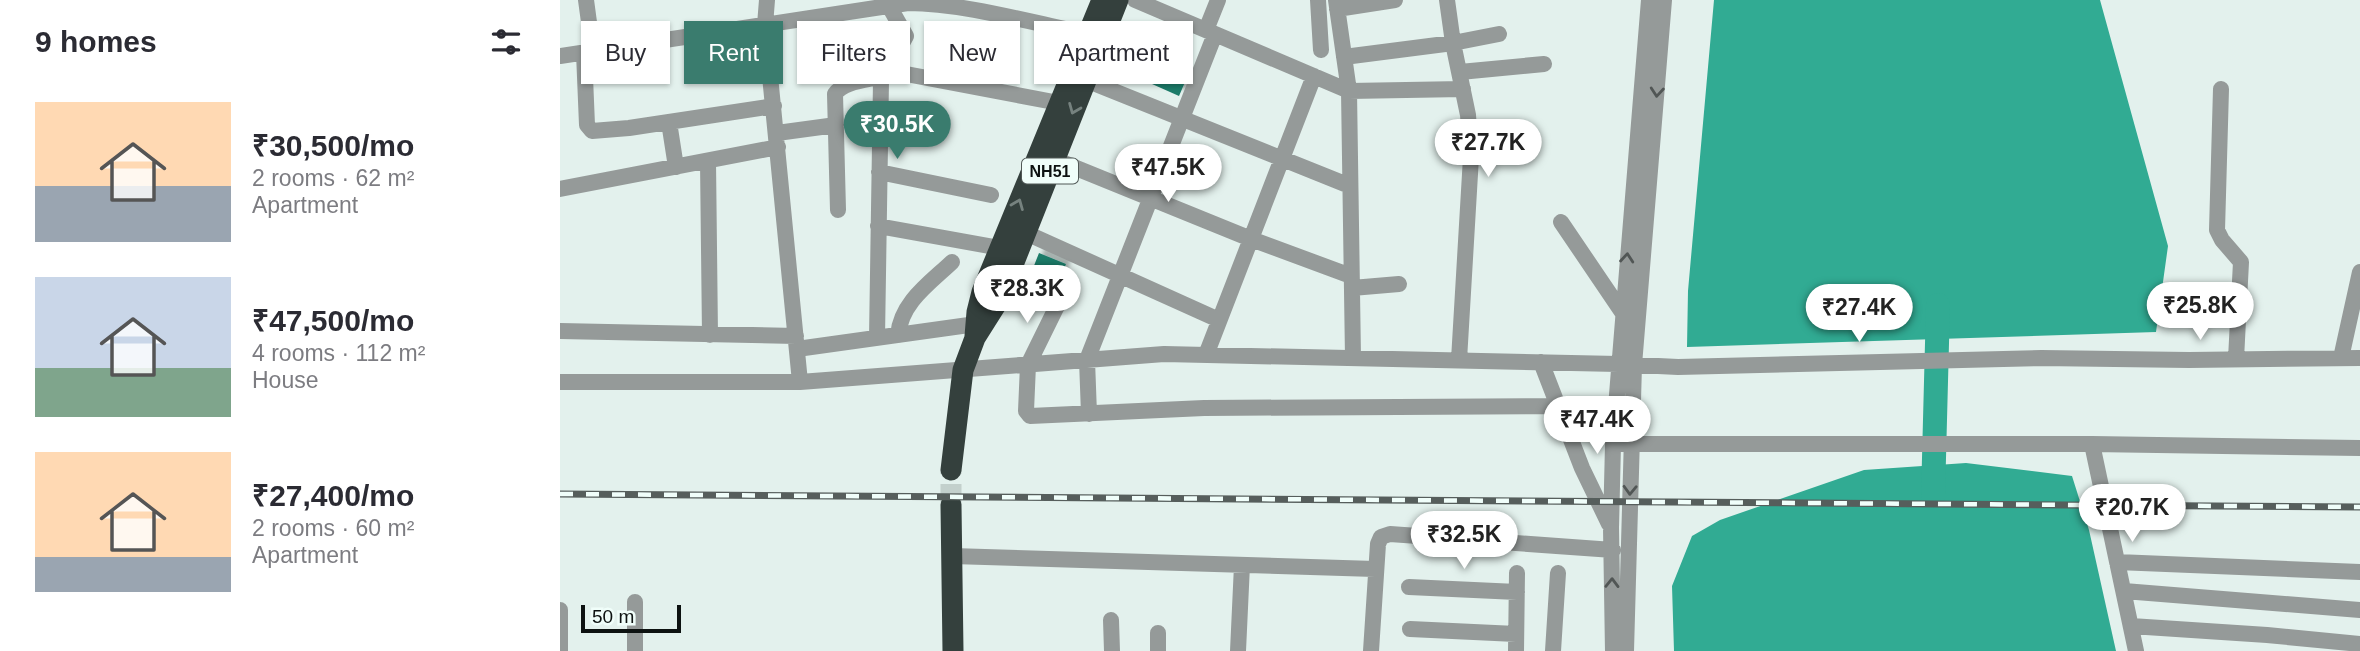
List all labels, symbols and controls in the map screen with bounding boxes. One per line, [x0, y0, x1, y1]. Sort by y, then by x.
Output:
chip: Buy [581, 21, 670, 84]
chip: Rent [684, 21, 783, 84]
chip: Filters [797, 21, 910, 84]
chip: New [924, 21, 1020, 84]
chip: Apartment [1034, 21, 1193, 84]
icon: filters [487, 23, 525, 61]
text: 9 homes [35, 25, 157, 58]
one-way arrow [1650, 87, 1665, 98]
pin: ₹30.5K [840, 102, 954, 161]
one-way arrow [1069, 102, 1083, 114]
text: ₹30.5K [860, 111, 934, 137]
pin: ₹27.7K [1431, 120, 1545, 179]
text: ₹30,500/mo [252, 129, 414, 162]
text: ₹27.7K [1451, 129, 1525, 155]
icon: home [91, 130, 175, 214]
pin: ₹47.5K [1111, 144, 1225, 204]
text: ₹47.5K [1131, 154, 1205, 180]
road number: NH51 [1022, 158, 1078, 183]
text: 2 rooms · 62 m² [252, 165, 414, 191]
text: Apartment [252, 192, 358, 218]
one-way arrow [1010, 199, 1024, 212]
one-way arrow [1619, 252, 1634, 263]
pin: ₹28.3K [970, 266, 1084, 325]
text: ₹28.3K [990, 275, 1064, 301]
pin: ₹25.8K [2143, 282, 2257, 342]
pin: ₹27.4K [1802, 284, 1916, 344]
text: ₹25.8K [2163, 292, 2237, 318]
text: ₹27.4K [1822, 294, 1896, 320]
text: ₹47,500/mo [252, 304, 414, 337]
icon: home [91, 305, 175, 389]
text: 4 rooms · 112 m² [252, 340, 425, 366]
text: House [252, 367, 318, 393]
pin: ₹47.4K [1540, 396, 1654, 456]
text: ₹47.4K [1560, 406, 1634, 432]
text: ₹27,400/mo [252, 479, 414, 512]
icon: home [91, 480, 175, 564]
pin: ₹20.7K [2075, 484, 2189, 544]
one-way arrow [1622, 485, 1637, 496]
text: ₹20.7K [2095, 494, 2169, 520]
pin: ₹32.5K [1407, 512, 1521, 571]
text: 2 rooms · 60 m² [252, 515, 414, 541]
text: ₹32.5K [1427, 521, 1501, 547]
text: Apartment [252, 542, 358, 568]
one-way arrow [1604, 577, 1620, 588]
scale bar [581, 602, 681, 634]
text: 50 m [592, 606, 634, 627]

